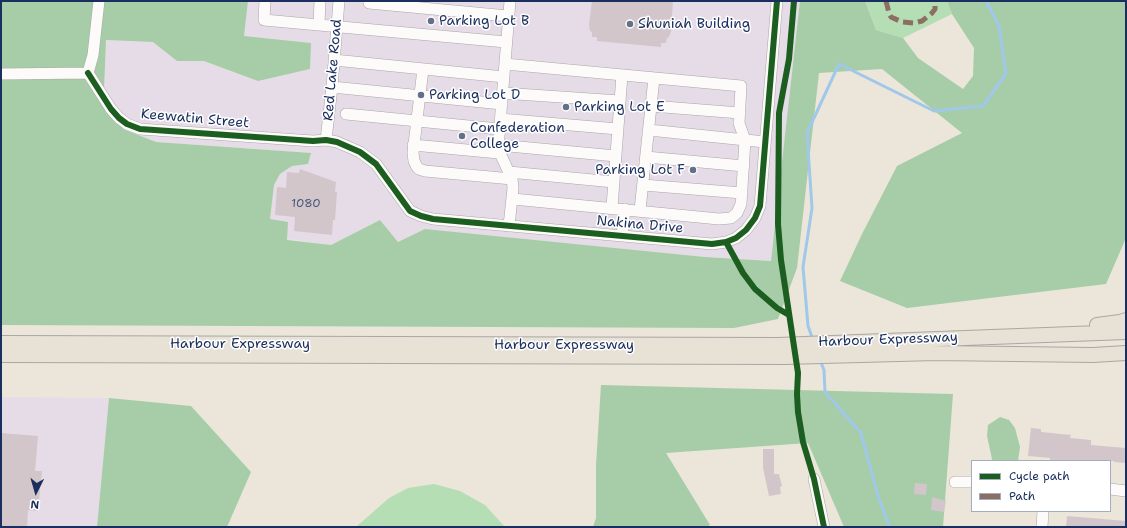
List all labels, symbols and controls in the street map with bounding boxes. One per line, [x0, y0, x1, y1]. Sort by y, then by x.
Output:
place label: Parking Lot B [439, 13, 529, 29]
marker: Parking Lot B [426, 16, 436, 26]
place label: Shuniah Building [638, 16, 750, 32]
street label: Red Lake Road [320, 18, 346, 122]
marker: Shuniah Building [625, 19, 635, 29]
place label: Parking Lot D [429, 87, 520, 103]
marker: Parking Lot D [416, 90, 426, 100]
place label: Parking Lot E [574, 99, 665, 115]
marker: Parking Lot E [561, 102, 571, 112]
street label: Keewatin Street [140, 106, 250, 132]
place label: Confederation College [470, 120, 565, 152]
marker: Confederation College [457, 131, 467, 141]
place label: Parking Lot F [595, 162, 685, 178]
marker: Parking Lot F [688, 165, 698, 175]
house number: 1080 [291, 197, 321, 211]
street label: Nakina Drive [596, 213, 684, 237]
street label: Harbour Expressway [818, 329, 958, 351]
street label: Harbour Expressway [170, 336, 310, 352]
street label: Harbour Expressway [494, 337, 634, 353]
legend [971, 460, 1111, 512]
text: Cycle path [1009, 468, 1070, 484]
north arrow [16, 472, 56, 512]
text: Path [1009, 488, 1035, 504]
text: N [30, 497, 40, 512]

